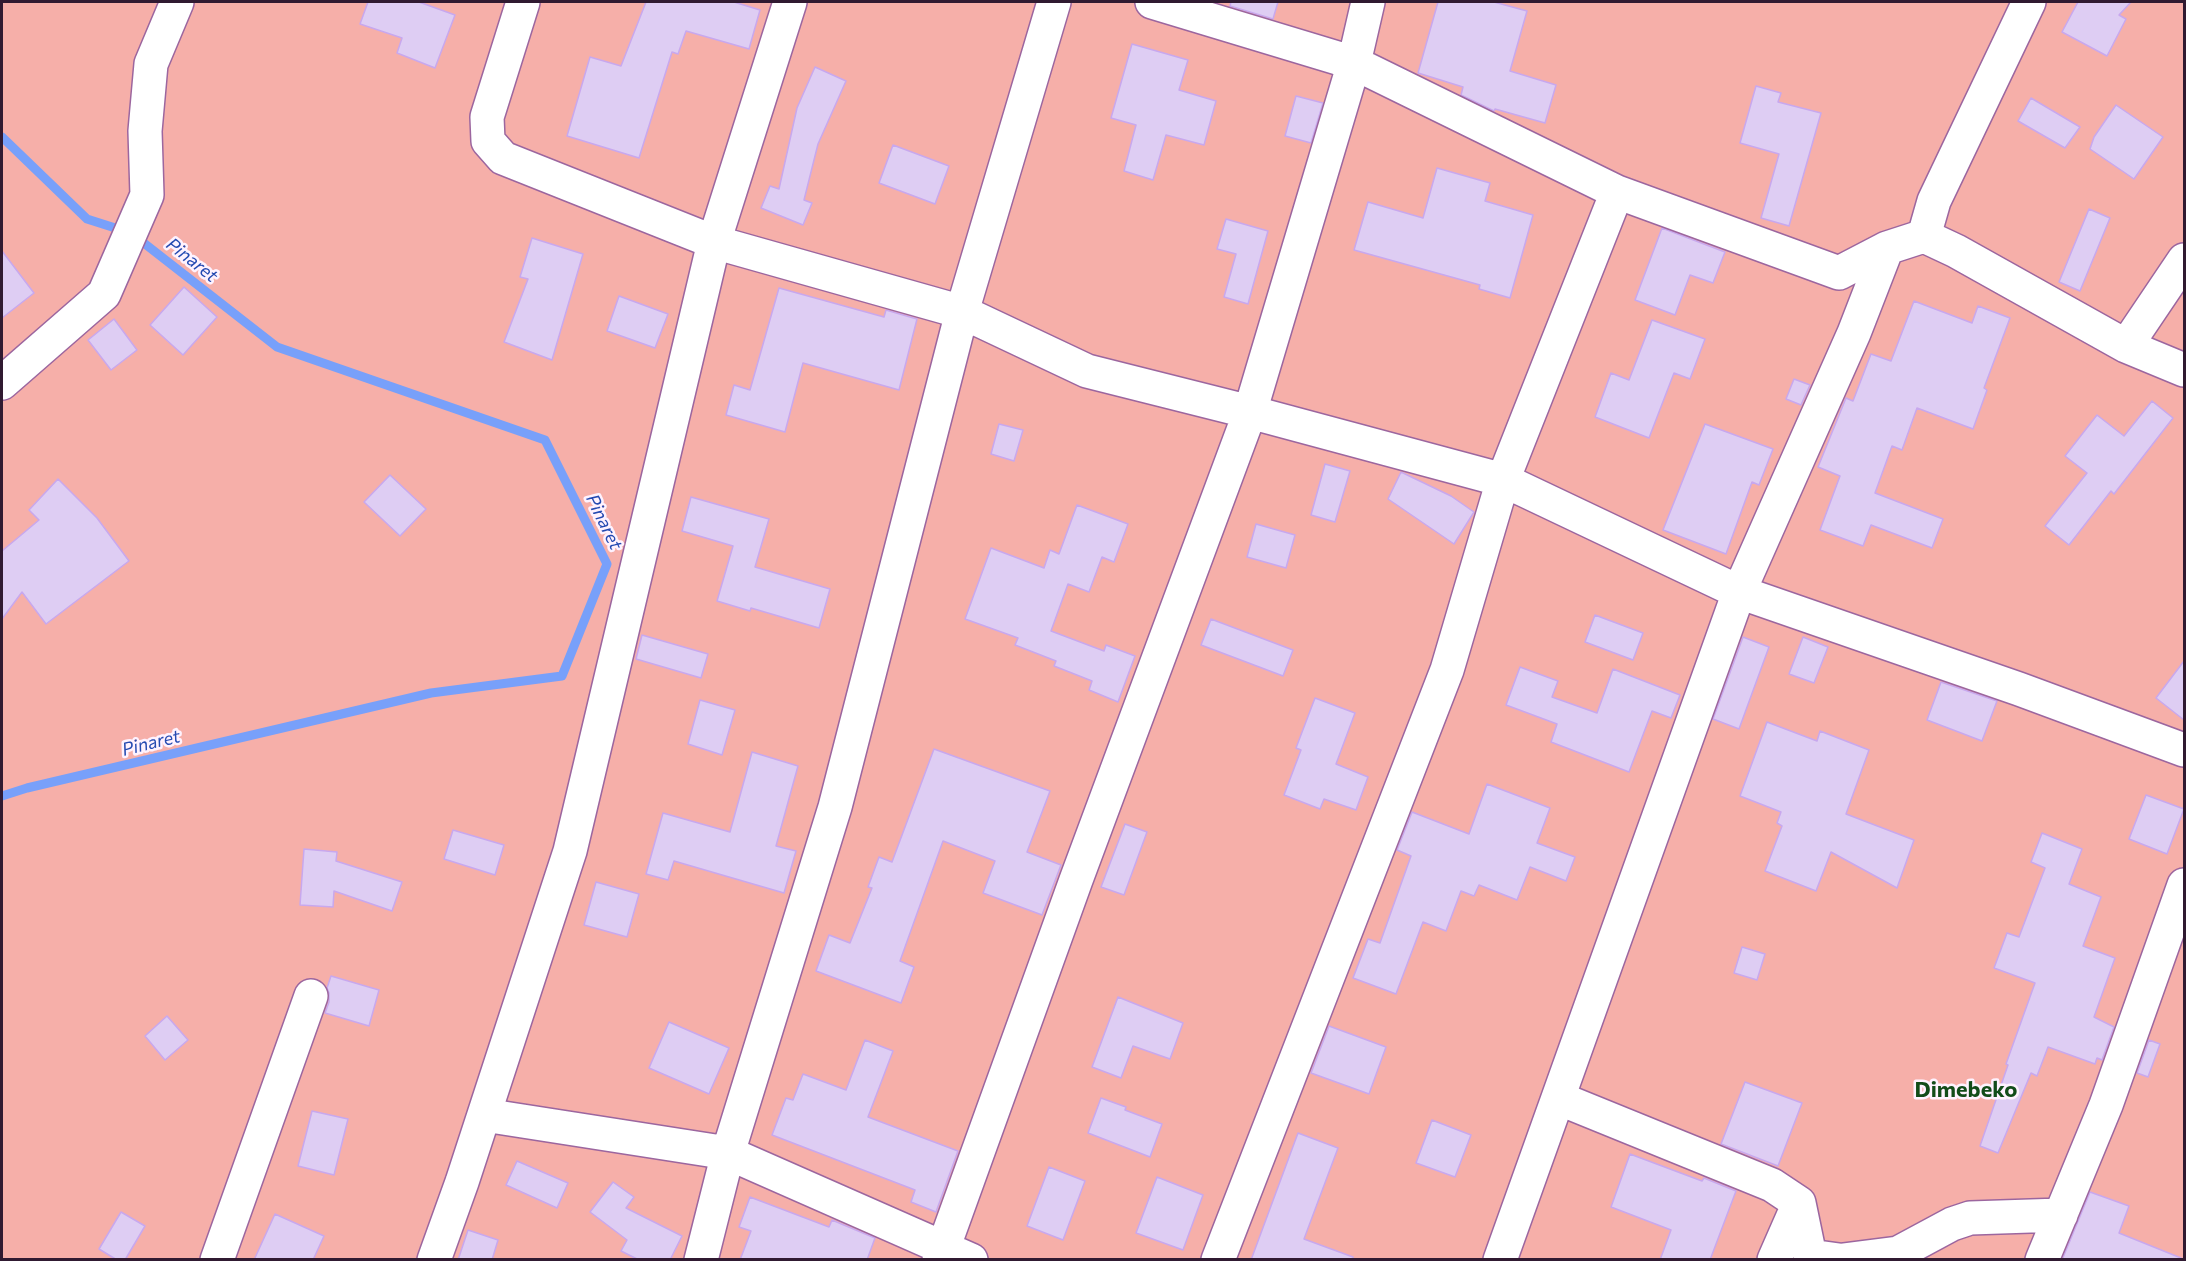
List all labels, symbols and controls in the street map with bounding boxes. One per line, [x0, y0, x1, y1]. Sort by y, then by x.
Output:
water label: Pinaret [162, 233, 222, 287]
water label: Pinaret [581, 491, 627, 553]
water label: Pinaret [120, 725, 182, 761]
district label: Dimebeko [1915, 1077, 2017, 1103]

